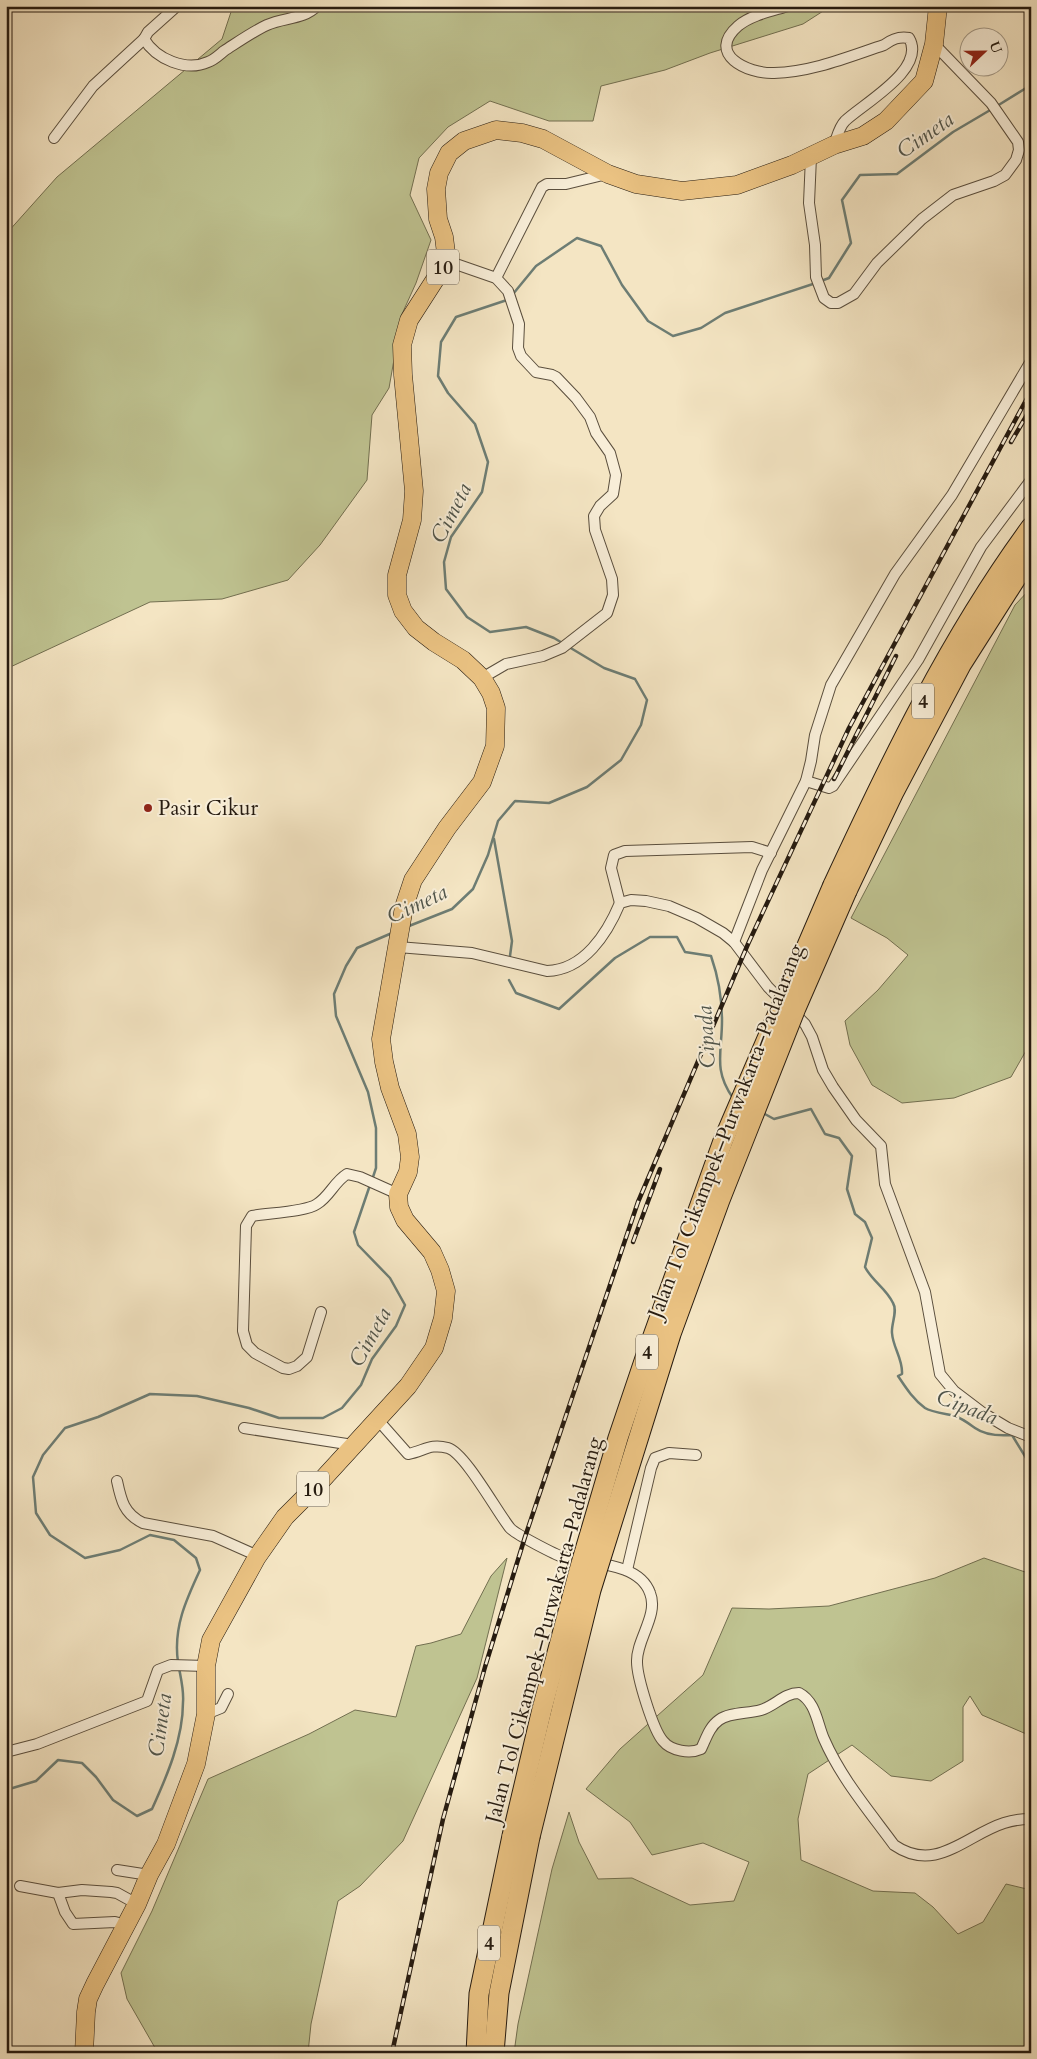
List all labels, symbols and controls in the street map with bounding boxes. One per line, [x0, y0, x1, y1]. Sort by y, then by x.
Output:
north arrow [960, 28, 1010, 78]
text: U [985, 38, 1007, 57]
water label: Cimeta [890, 104, 960, 166]
road number: 10 [427, 250, 459, 284]
water label: Cimeta [423, 478, 479, 548]
road number: 4 [912, 684, 934, 718]
place label: Pasir Cikur [158, 794, 258, 823]
marker: Pasir Cikur [142, 802, 154, 814]
water label: Cimeta [382, 877, 452, 931]
street label: Jalan Tol Cikampek–Purwakarta–Padalarang [640, 939, 811, 1325]
water label: Cipada [689, 1005, 723, 1069]
water label: Cimeta [341, 1302, 399, 1372]
road number: 4 [636, 1334, 658, 1370]
water label: Cipada [932, 1382, 1002, 1432]
street label: Jalan Tol Cikampek–Purwakarta–Padalarang [478, 1433, 610, 1829]
road number: 10 [297, 1472, 329, 1506]
water label: Cimeta [141, 1691, 179, 1759]
road number: 4 [478, 1926, 500, 1960]

